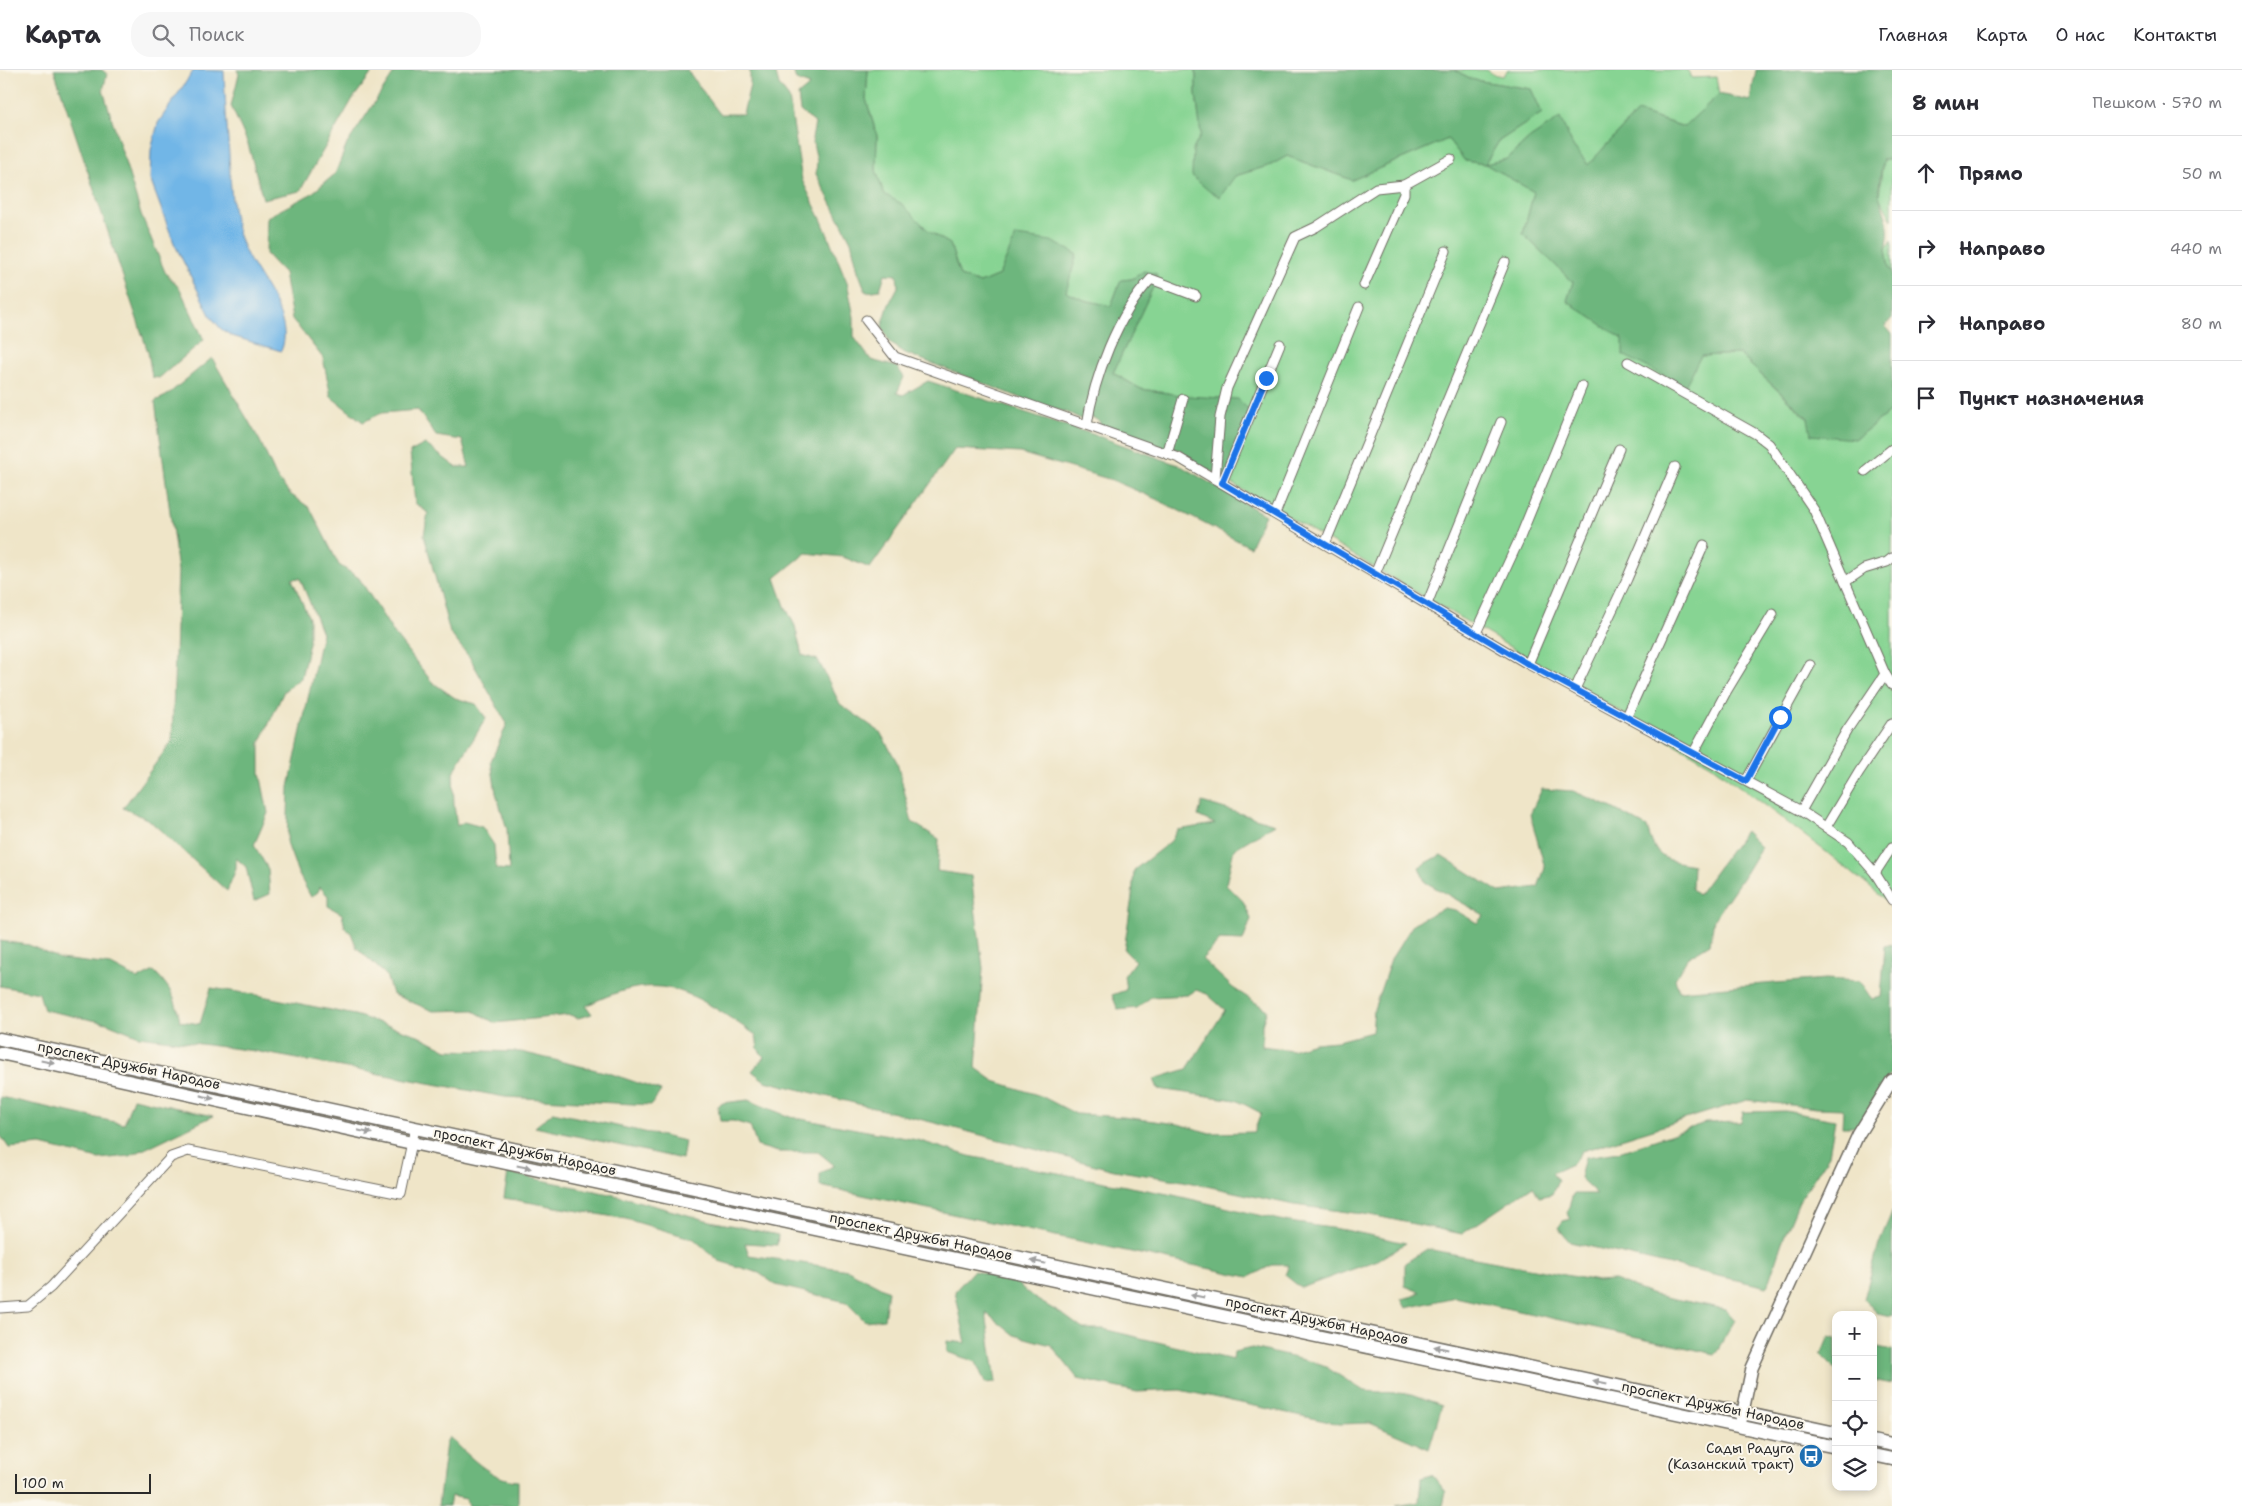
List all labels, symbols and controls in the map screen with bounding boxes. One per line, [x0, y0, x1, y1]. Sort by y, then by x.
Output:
search box [131, 12, 481, 57]
text: Карта [25, 19, 101, 51]
icon: search [149, 21, 177, 49]
text: Поиск [189, 22, 244, 47]
text: Главная [1878, 23, 1948, 47]
text: Карта [1976, 23, 2028, 47]
text: О нас [2056, 23, 2105, 47]
text: Контакты [2133, 23, 2217, 47]
text: 8 мин [1912, 89, 1979, 117]
text: Пешком · 570 m [2092, 92, 2222, 113]
icon: ahead [1912, 159, 1940, 187]
text: Прямо [1959, 161, 2023, 186]
text: 50 m [2182, 163, 2222, 184]
icon: right [1912, 234, 1940, 262]
text: Направо [1959, 236, 2045, 261]
text: 440 m [2170, 238, 2222, 259]
icon: right [1912, 309, 1940, 337]
text: Направо [1959, 311, 2045, 336]
text: 80 m [2181, 313, 2222, 334]
route end [1255, 367, 1278, 390]
icon: arrive [1912, 384, 1940, 412]
text: Пункт назначения [1959, 386, 2144, 411]
route start [1769, 706, 1792, 729]
street label: проспект Дружбы Народов [36, 1037, 222, 1093]
one-way arrow [40, 1059, 56, 1067]
one-way arrow [199, 1093, 214, 1101]
street label: проспект Дружбы Народов [432, 1123, 618, 1179]
one-way arrow [358, 1128, 373, 1136]
one-way arrow [516, 1163, 532, 1171]
street label: проспект Дружбы Народов [828, 1208, 1014, 1264]
one-way arrow [1030, 1258, 1045, 1266]
one-way arrow [1189, 1292, 1204, 1300]
street label: проспект Дружбы Народов [1224, 1292, 1410, 1348]
map controls [1832, 1311, 1877, 1491]
button: + [1832, 1311, 1877, 1356]
one-way arrow [1434, 1344, 1449, 1352]
button: − [1832, 1356, 1877, 1401]
street label: проспект Дружбы Народов [1620, 1377, 1806, 1433]
one-way arrow [1592, 1378, 1608, 1386]
button: locate [1832, 1401, 1877, 1446]
place label: Сады Радуга (Казанский тракт) [1667, 1439, 1794, 1473]
bus stop icon: Сады Радуга (Казанский тракт) [1798, 1443, 1824, 1469]
button: layers [1832, 1446, 1877, 1491]
scale bar [15, 1471, 151, 1494]
text: 100 m [22, 1474, 64, 1492]

